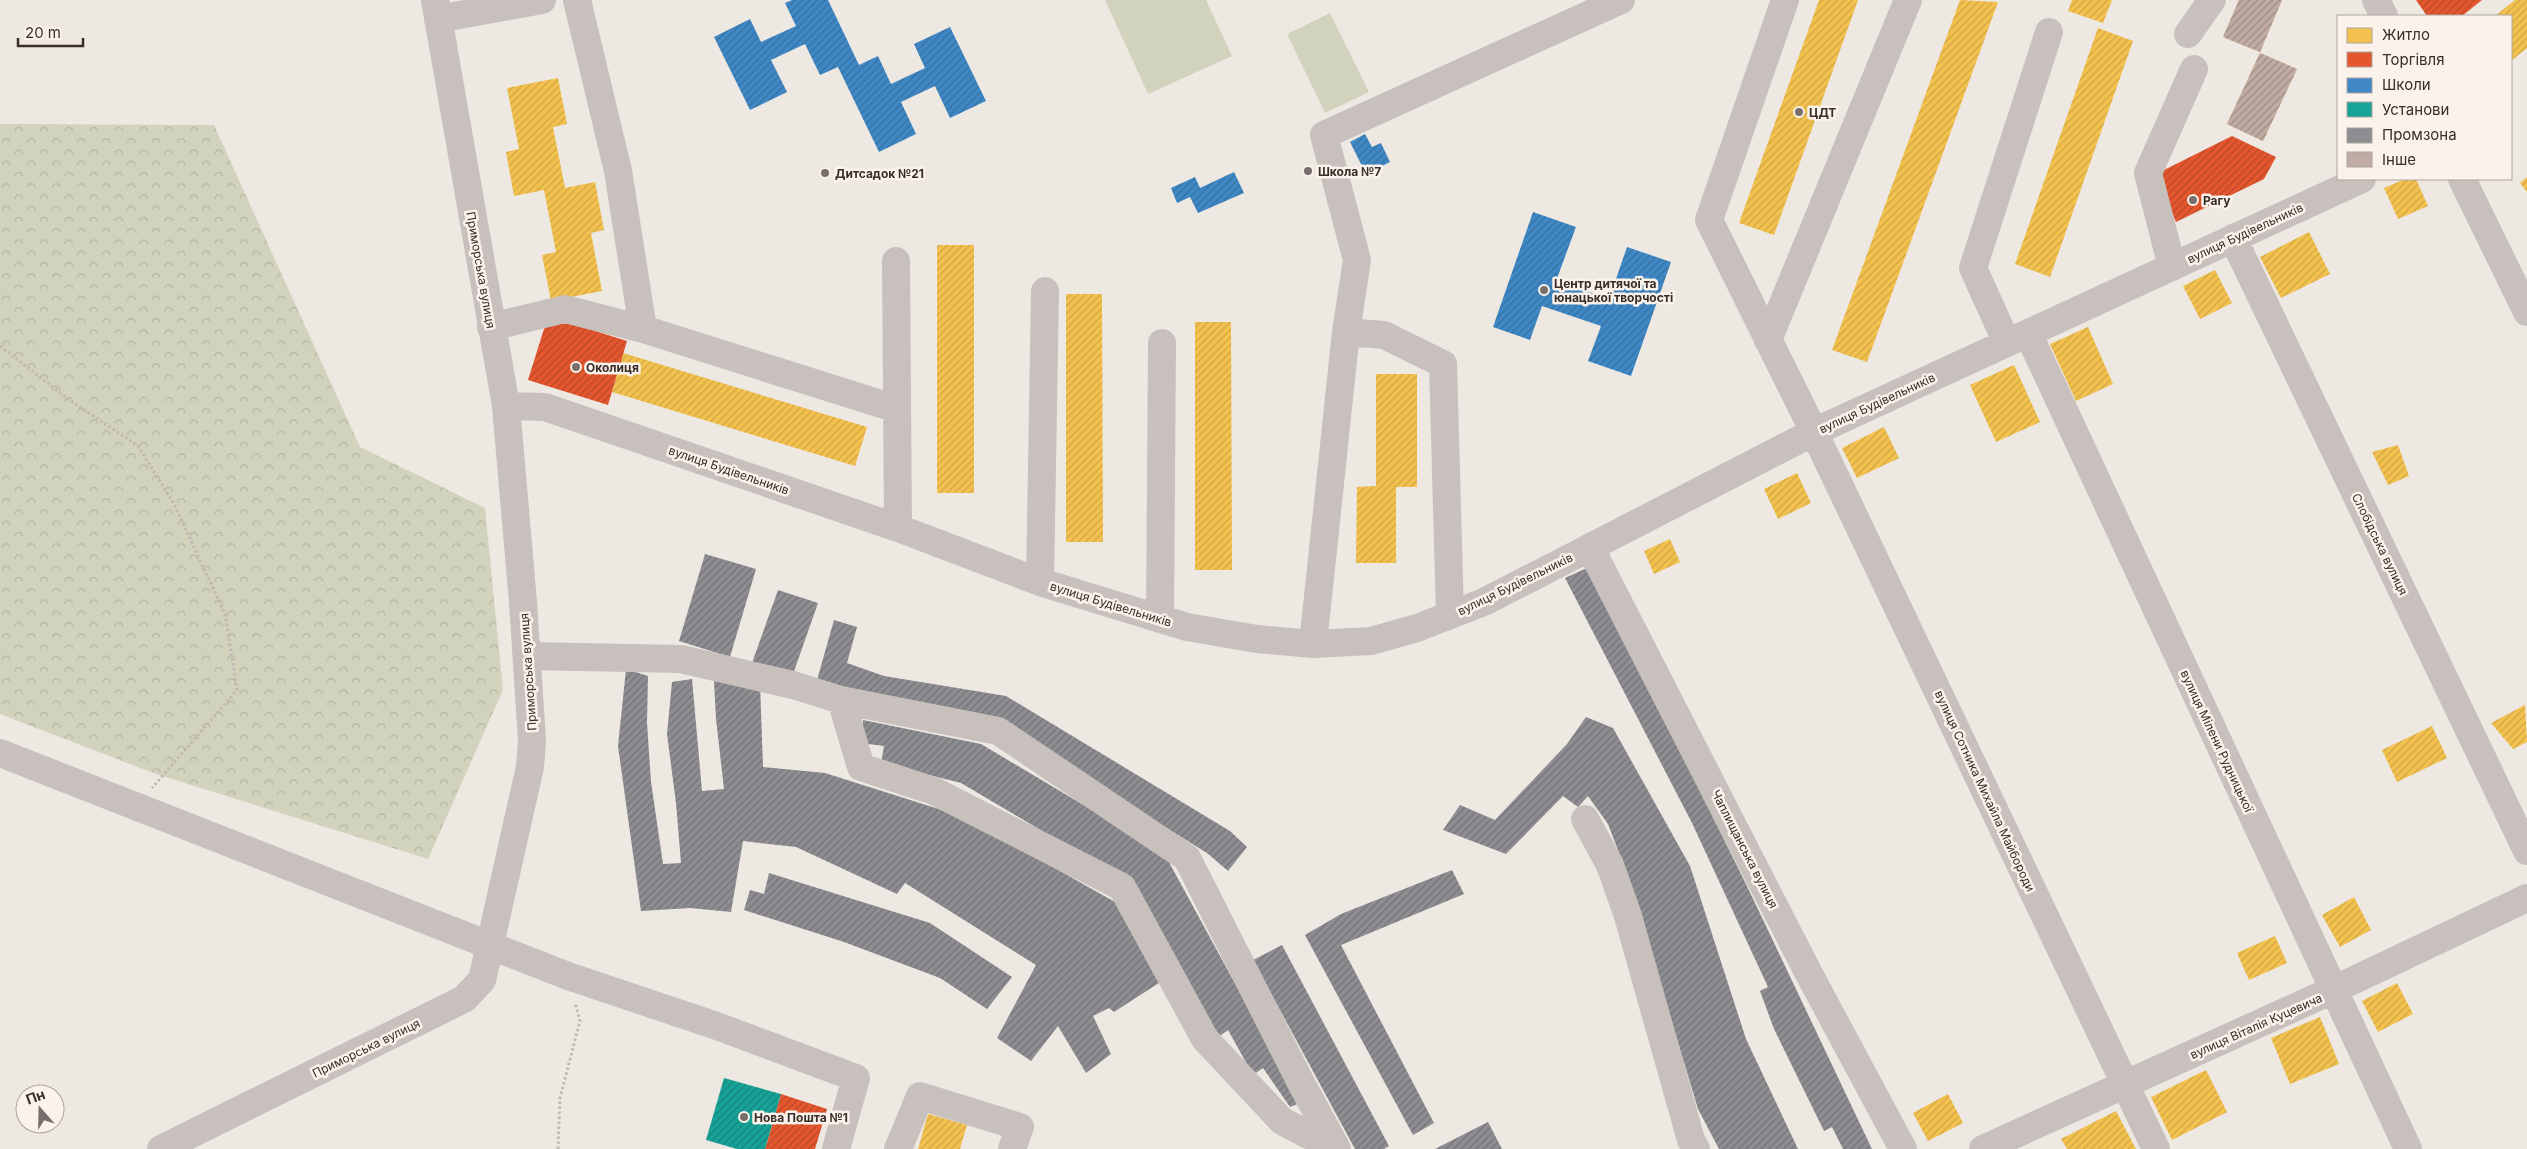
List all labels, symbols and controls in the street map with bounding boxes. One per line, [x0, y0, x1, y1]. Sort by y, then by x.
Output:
scale bar [18, 15, 82, 47]
legend [2337, 15, 2512, 180]
text: 20 m [25, 23, 61, 42]
text: Житло [2382, 25, 2430, 44]
text: Торгівля [2382, 50, 2445, 69]
text: Школи [2382, 75, 2431, 94]
text: Установи [2382, 100, 2449, 119]
place label: ЦДТ [1809, 105, 1836, 120]
marker: ЦДТ [1793, 106, 1805, 118]
text: Промзона [2382, 125, 2457, 144]
text: Інше [2382, 150, 2416, 169]
place label: Школа №7 [1318, 164, 1381, 179]
marker: Школа №7 [1302, 165, 1314, 177]
place label: Дитсадок №21 [835, 166, 924, 181]
marker: Дитсадок №21 [819, 167, 831, 179]
place label: Рагу [2203, 193, 2231, 208]
marker: Рагу [2187, 194, 2199, 206]
street label: вулиця Будівельників [2185, 199, 2306, 266]
street label: Приморська вулиця [463, 211, 499, 329]
place label: Центр дитячої та юнацької творчості [1554, 276, 1673, 305]
marker: Центр дитячої та юнацької творчості [1538, 284, 1550, 296]
place label: Околиця [586, 360, 639, 375]
marker: Околиця [570, 361, 582, 373]
street label: вулиця Будівельників [1817, 369, 1938, 436]
street label: вулиця Будівельників [667, 442, 791, 498]
street label: Слобідська вулиця [2349, 491, 2411, 597]
street label: вулиця Будівельників [1455, 549, 1575, 618]
street label: вулиця Будівельників [1048, 578, 1174, 630]
street label: Приморська вулиця [516, 613, 540, 731]
street label: вулиця Мілени Рудницької [2177, 668, 2257, 815]
street label: вулиця Сотника Михайла Майбороди [1932, 688, 2038, 894]
street label: Чаплищанська вулиця [1709, 787, 1781, 911]
street label: вулиця Віталія Куцевича [2188, 990, 2324, 1062]
street label: Приморська вулиця [310, 1015, 422, 1081]
north arrow [15, 1084, 65, 1134]
text: Пн [23, 1085, 47, 1108]
place label: Нова Пошта №1 [754, 1110, 848, 1125]
marker: Нова Пошта №1 [738, 1111, 750, 1123]

